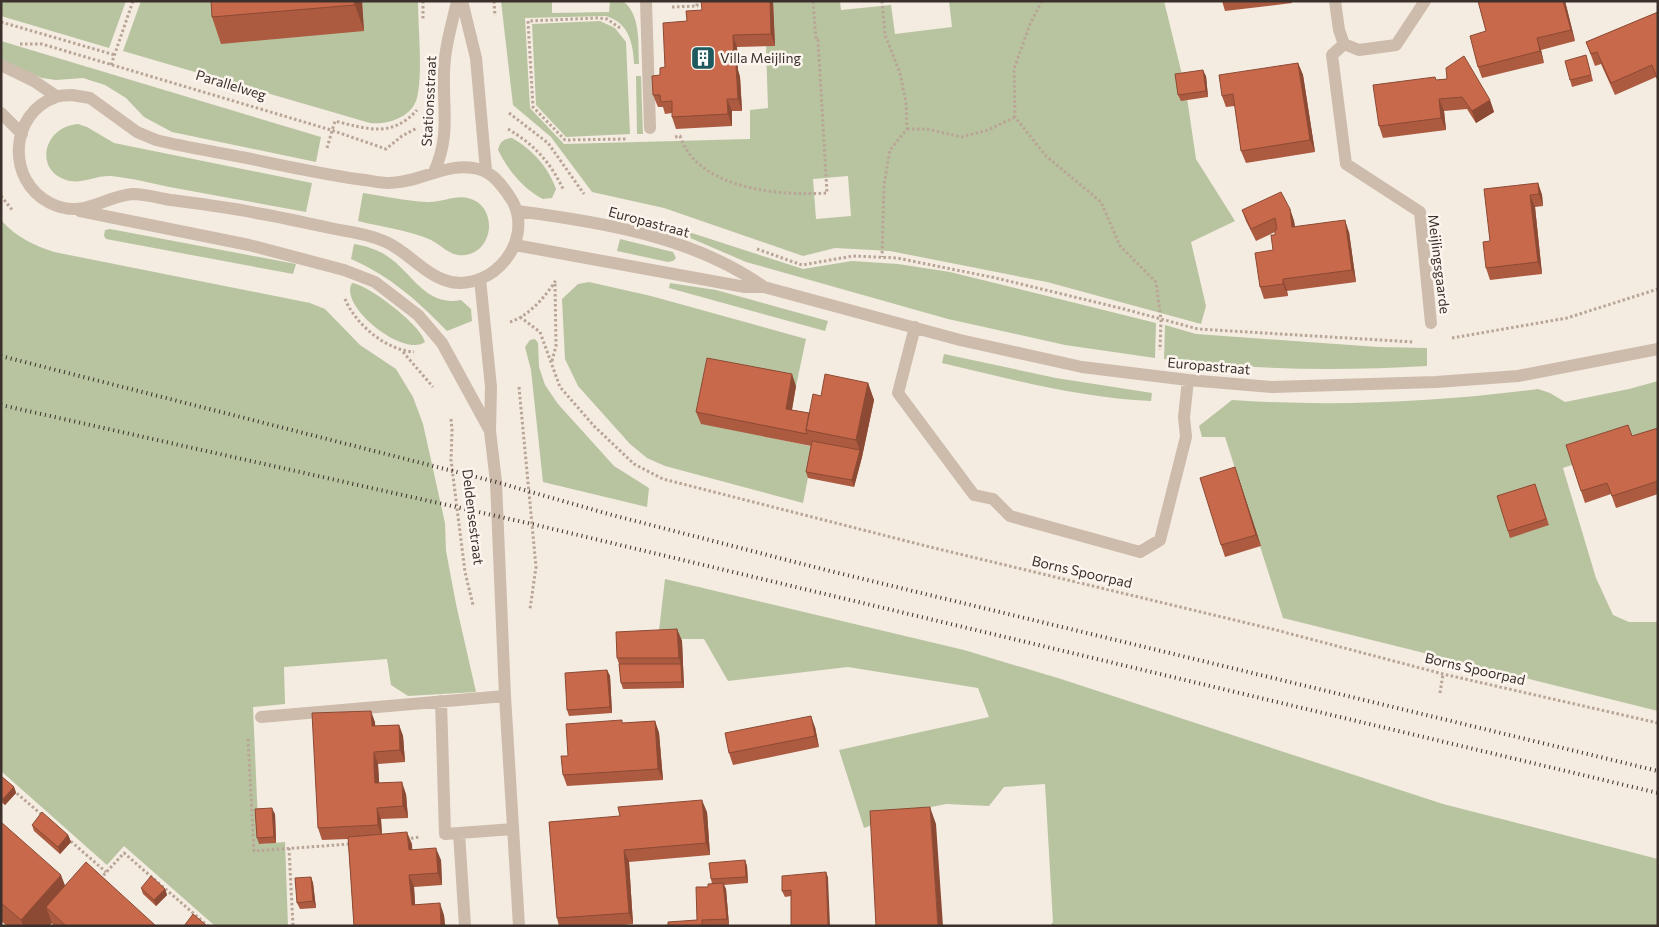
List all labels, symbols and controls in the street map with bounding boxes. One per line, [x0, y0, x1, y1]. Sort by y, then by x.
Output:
building icon: Villa Meijling [690, 45, 716, 71]
place label: Villa Meijling [720, 49, 801, 66]
street label: Stationsstraat [418, 55, 439, 147]
street label: Parallelweg [194, 66, 269, 103]
street label: Europastraat [607, 203, 692, 241]
street label: Meijlingsgaarde [1425, 213, 1454, 315]
street label: Europastraat [1167, 353, 1252, 378]
street label: Deldensestraat [459, 468, 488, 566]
street label: Borns Spoorpad [1030, 552, 1134, 591]
street label: Borns Spoorpad [1423, 649, 1527, 688]

